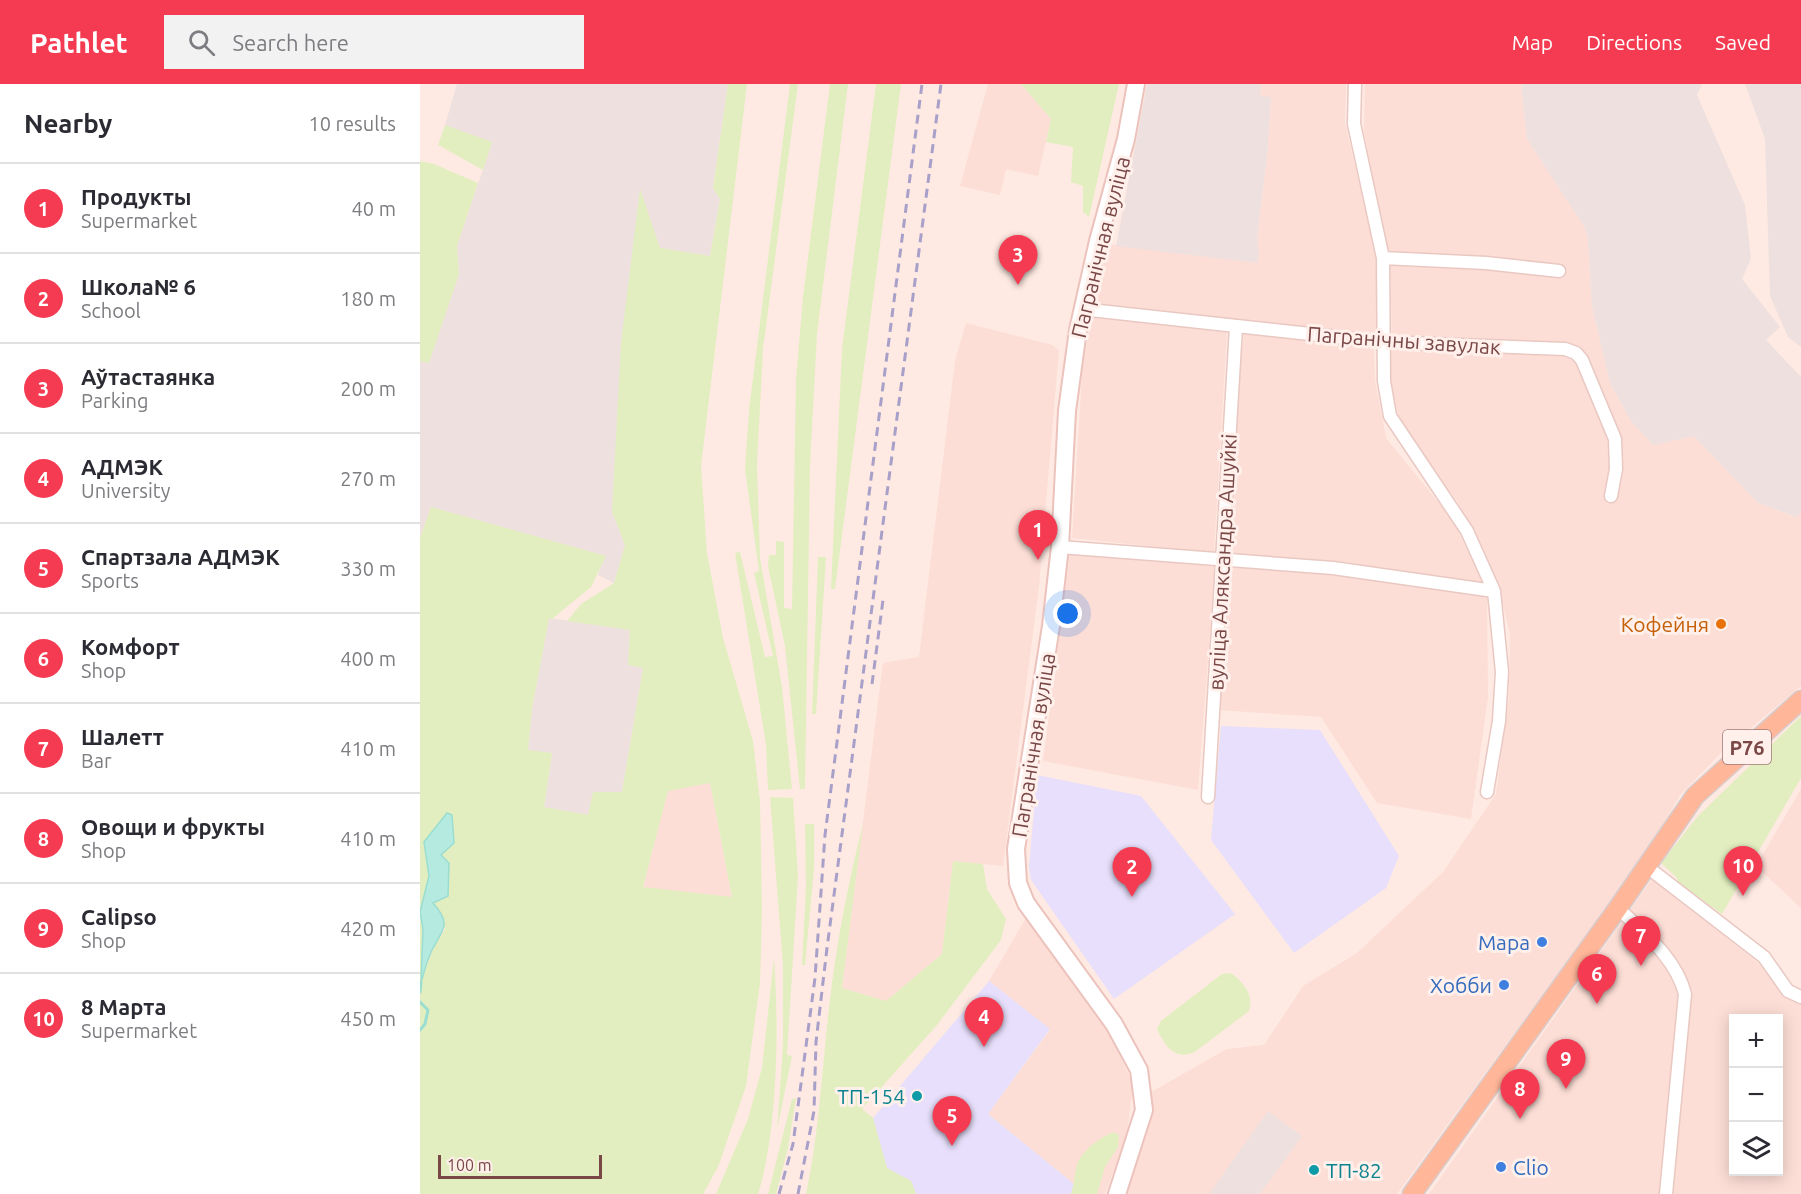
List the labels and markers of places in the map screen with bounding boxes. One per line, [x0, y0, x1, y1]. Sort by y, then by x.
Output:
pin: 3 [998, 236, 1038, 285]
pin: 1 [1018, 510, 1058, 560]
place label: Кофейня [1621, 612, 1709, 636]
marker: Кофейня [1714, 617, 1728, 631]
pin: 10 [1724, 846, 1762, 896]
pin: 2 [1112, 848, 1152, 897]
pin: 7 [1622, 916, 1660, 966]
place label: Мара [1478, 930, 1530, 954]
marker: Мара [1535, 935, 1549, 949]
pin: 6 [1578, 954, 1616, 1004]
place label: Хобби [1430, 973, 1492, 997]
marker: Хобби [1497, 978, 1511, 992]
pin: 4 [964, 998, 1004, 1047]
pin: 9 [1546, 1040, 1586, 1089]
pin: 8 [1500, 1070, 1540, 1119]
place label: ТП-154 [837, 1084, 905, 1108]
marker: ТП-154 [910, 1089, 924, 1103]
pin: 5 [932, 1096, 972, 1146]
place label: Clio [1513, 1155, 1549, 1179]
place label: ТП-82 [1326, 1158, 1382, 1182]
marker: Clio [1494, 1160, 1508, 1174]
marker: ТП-82 [1307, 1163, 1321, 1177]

